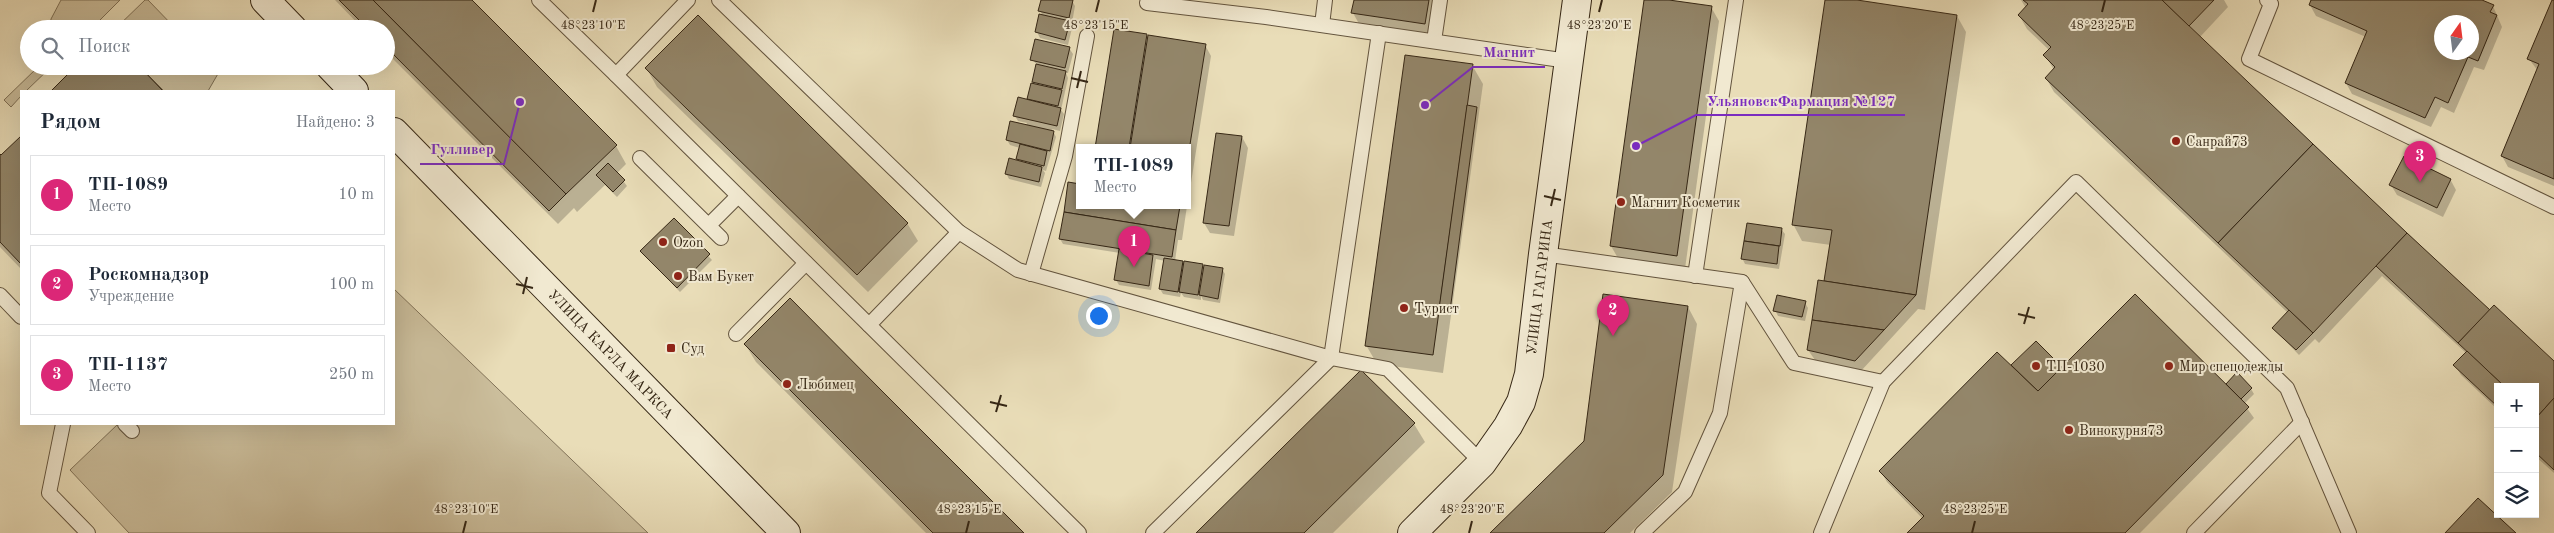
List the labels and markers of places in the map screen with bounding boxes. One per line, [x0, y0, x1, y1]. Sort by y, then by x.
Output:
callout: Магнит [1473, 37, 1545, 67]
callout: УльяновскФармация №127 [1696, 85, 1905, 115]
callout: Гулливер [420, 134, 504, 164]
marker: Санрай73 [2170, 135, 2182, 147]
place label: Санрай73 [2186, 135, 2248, 149]
pin: 3 [2404, 141, 2436, 182]
marker: Магнит Косметик [1615, 196, 1627, 208]
place label: Магнит Косметик [1631, 196, 1740, 210]
pin: 1 [1118, 226, 1150, 267]
marker: Ozon [657, 236, 669, 248]
place label: Ozon [673, 236, 704, 250]
marker: Вам Букет [672, 270, 684, 282]
place label: Вам Букет [688, 270, 754, 284]
pin: 2 [1597, 295, 1629, 336]
marker: Турист [1398, 302, 1410, 314]
place label: Турист [1414, 302, 1459, 316]
marker: Суд [665, 342, 677, 354]
place label: Суд [681, 342, 704, 356]
marker: ТП-1030 [2030, 360, 2042, 372]
place label: ТП-1030 [2046, 360, 2105, 374]
marker: Мир спецодежды [2163, 360, 2175, 372]
place label: Мир спецодежды [2179, 360, 2283, 374]
marker: Любимец [781, 378, 793, 390]
place label: Любимец [797, 378, 854, 392]
marker: Винокурня73 [2063, 424, 2075, 436]
place label: Винокурня73 [2079, 424, 2164, 438]

